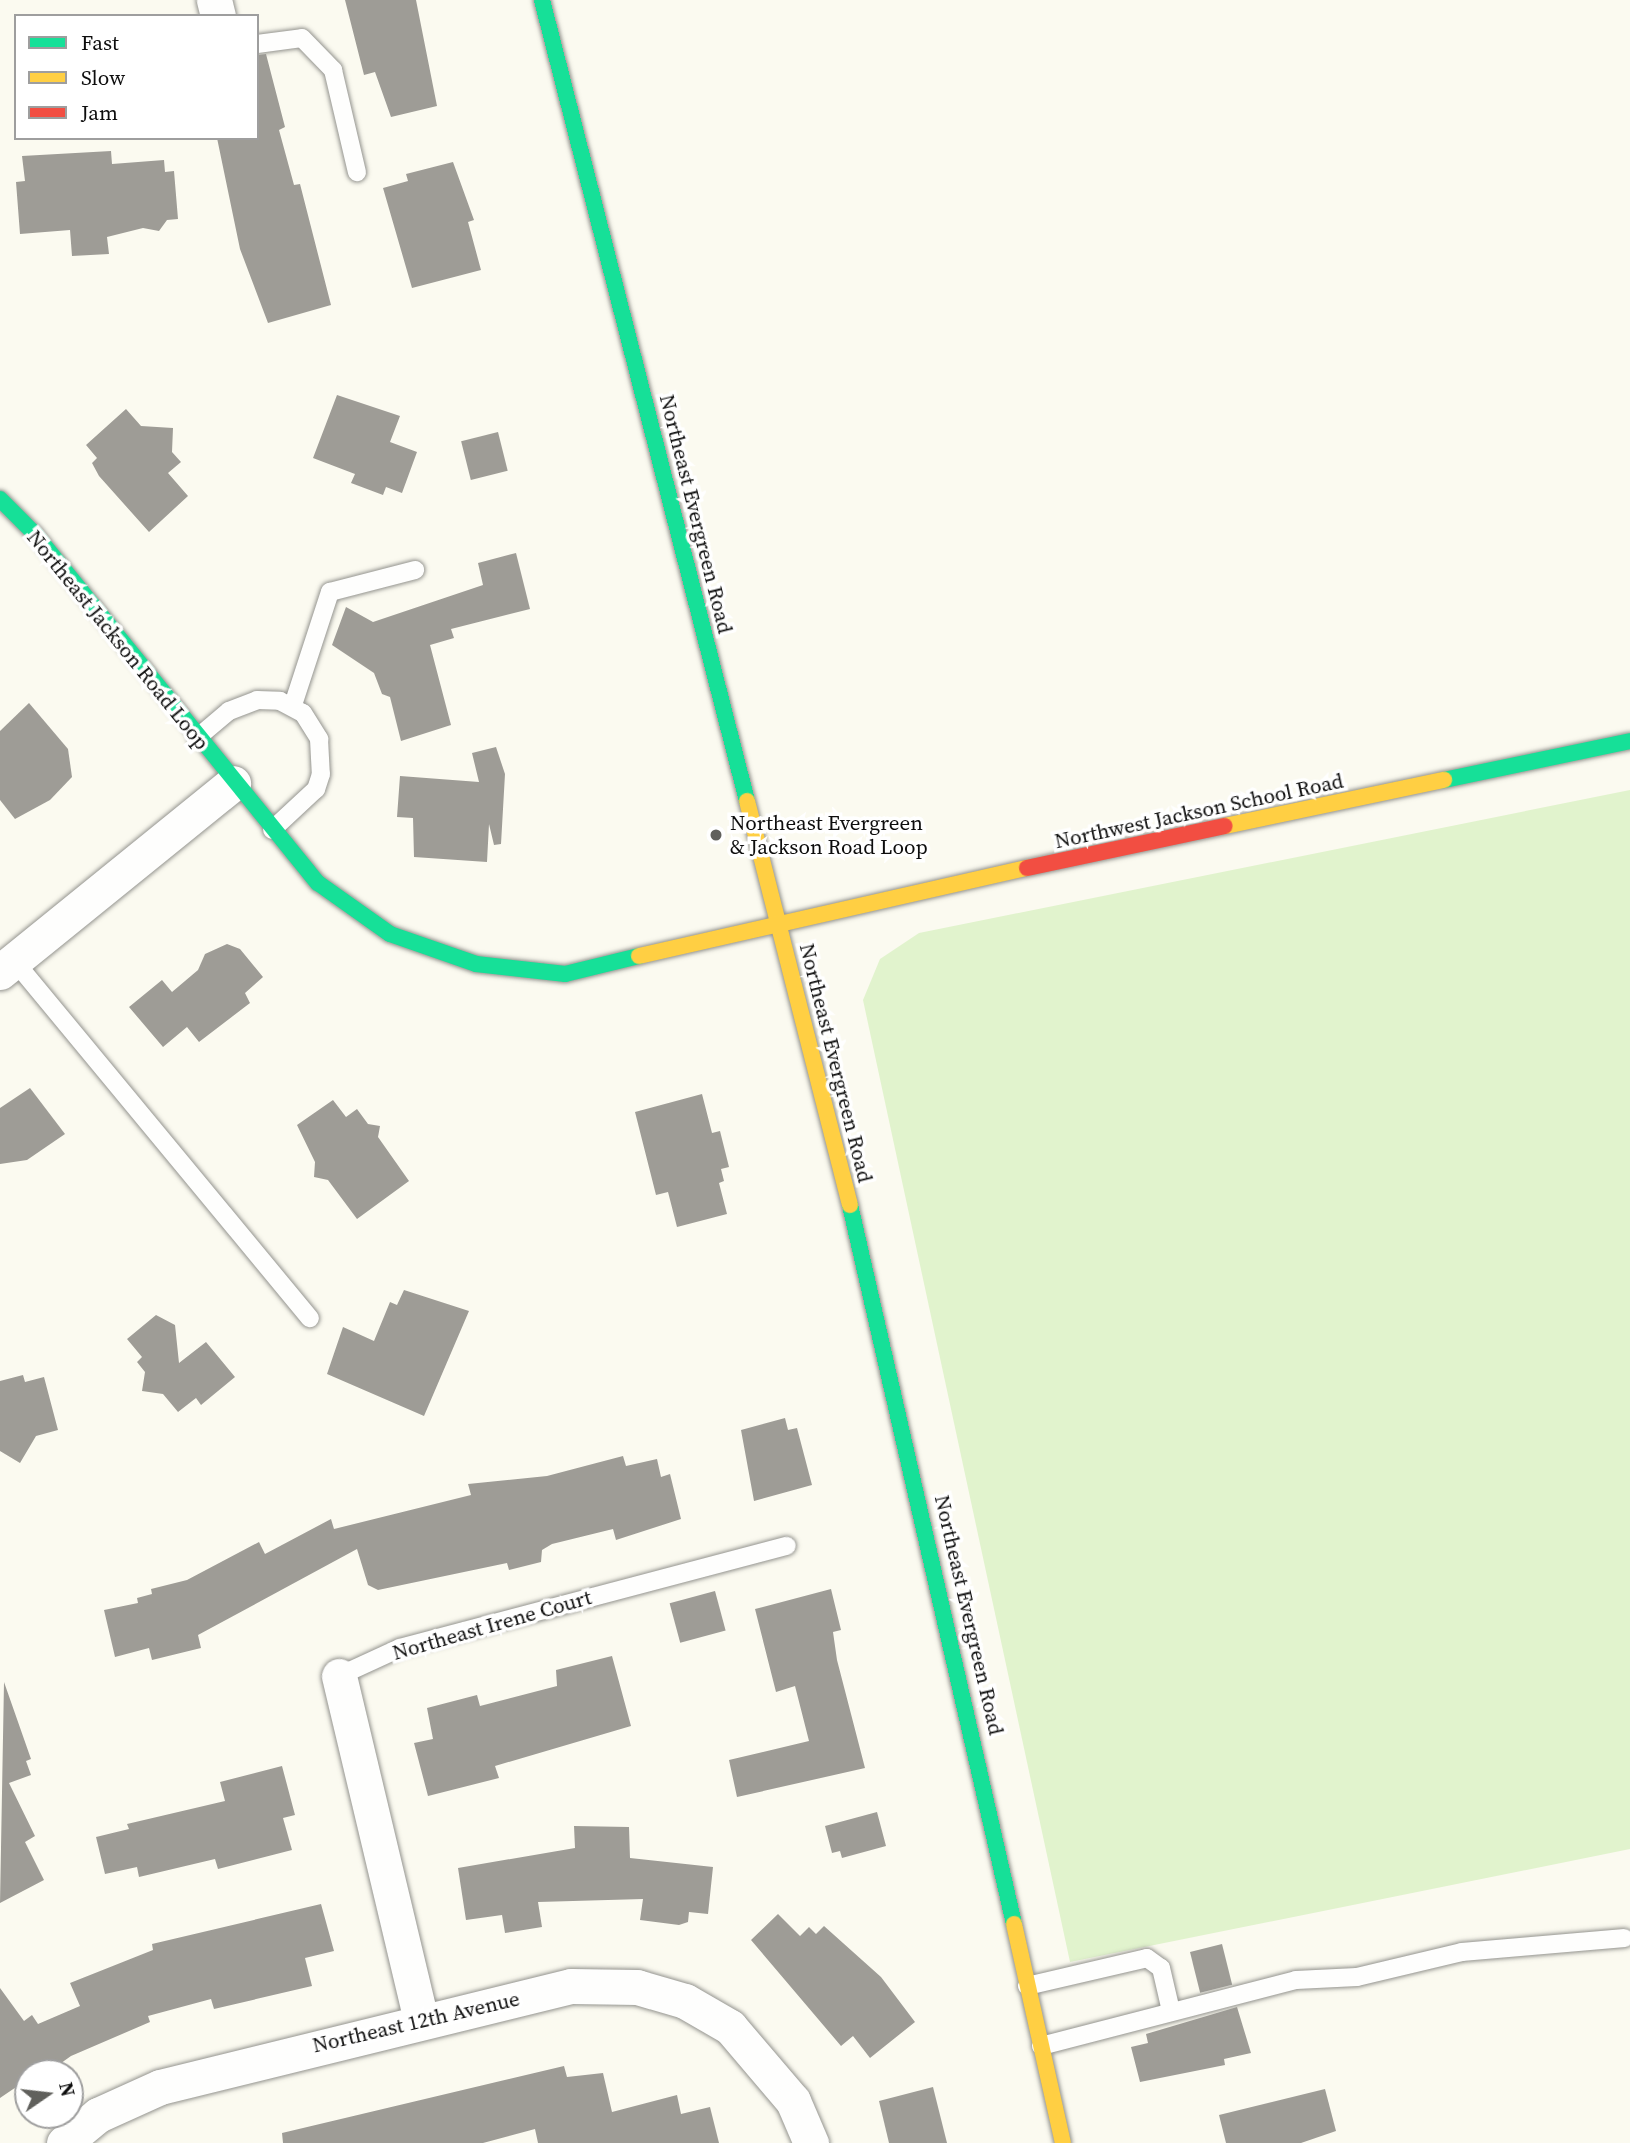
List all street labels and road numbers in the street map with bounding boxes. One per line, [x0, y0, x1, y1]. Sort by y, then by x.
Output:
street label: Northeast Evergreen Road [654, 392, 738, 636]
street label: Northeast Jackson Road Loop [22, 525, 214, 755]
street label: Northwest Jackson School Road [1052, 768, 1346, 854]
street label: Northeast Evergreen Road [794, 941, 878, 1185]
street label: Northeast Evergreen Road [929, 1493, 1009, 1737]
street label: Northeast Irene Court [390, 1585, 594, 1665]
street label: Northeast 12th Avenue [310, 1986, 522, 2058]

